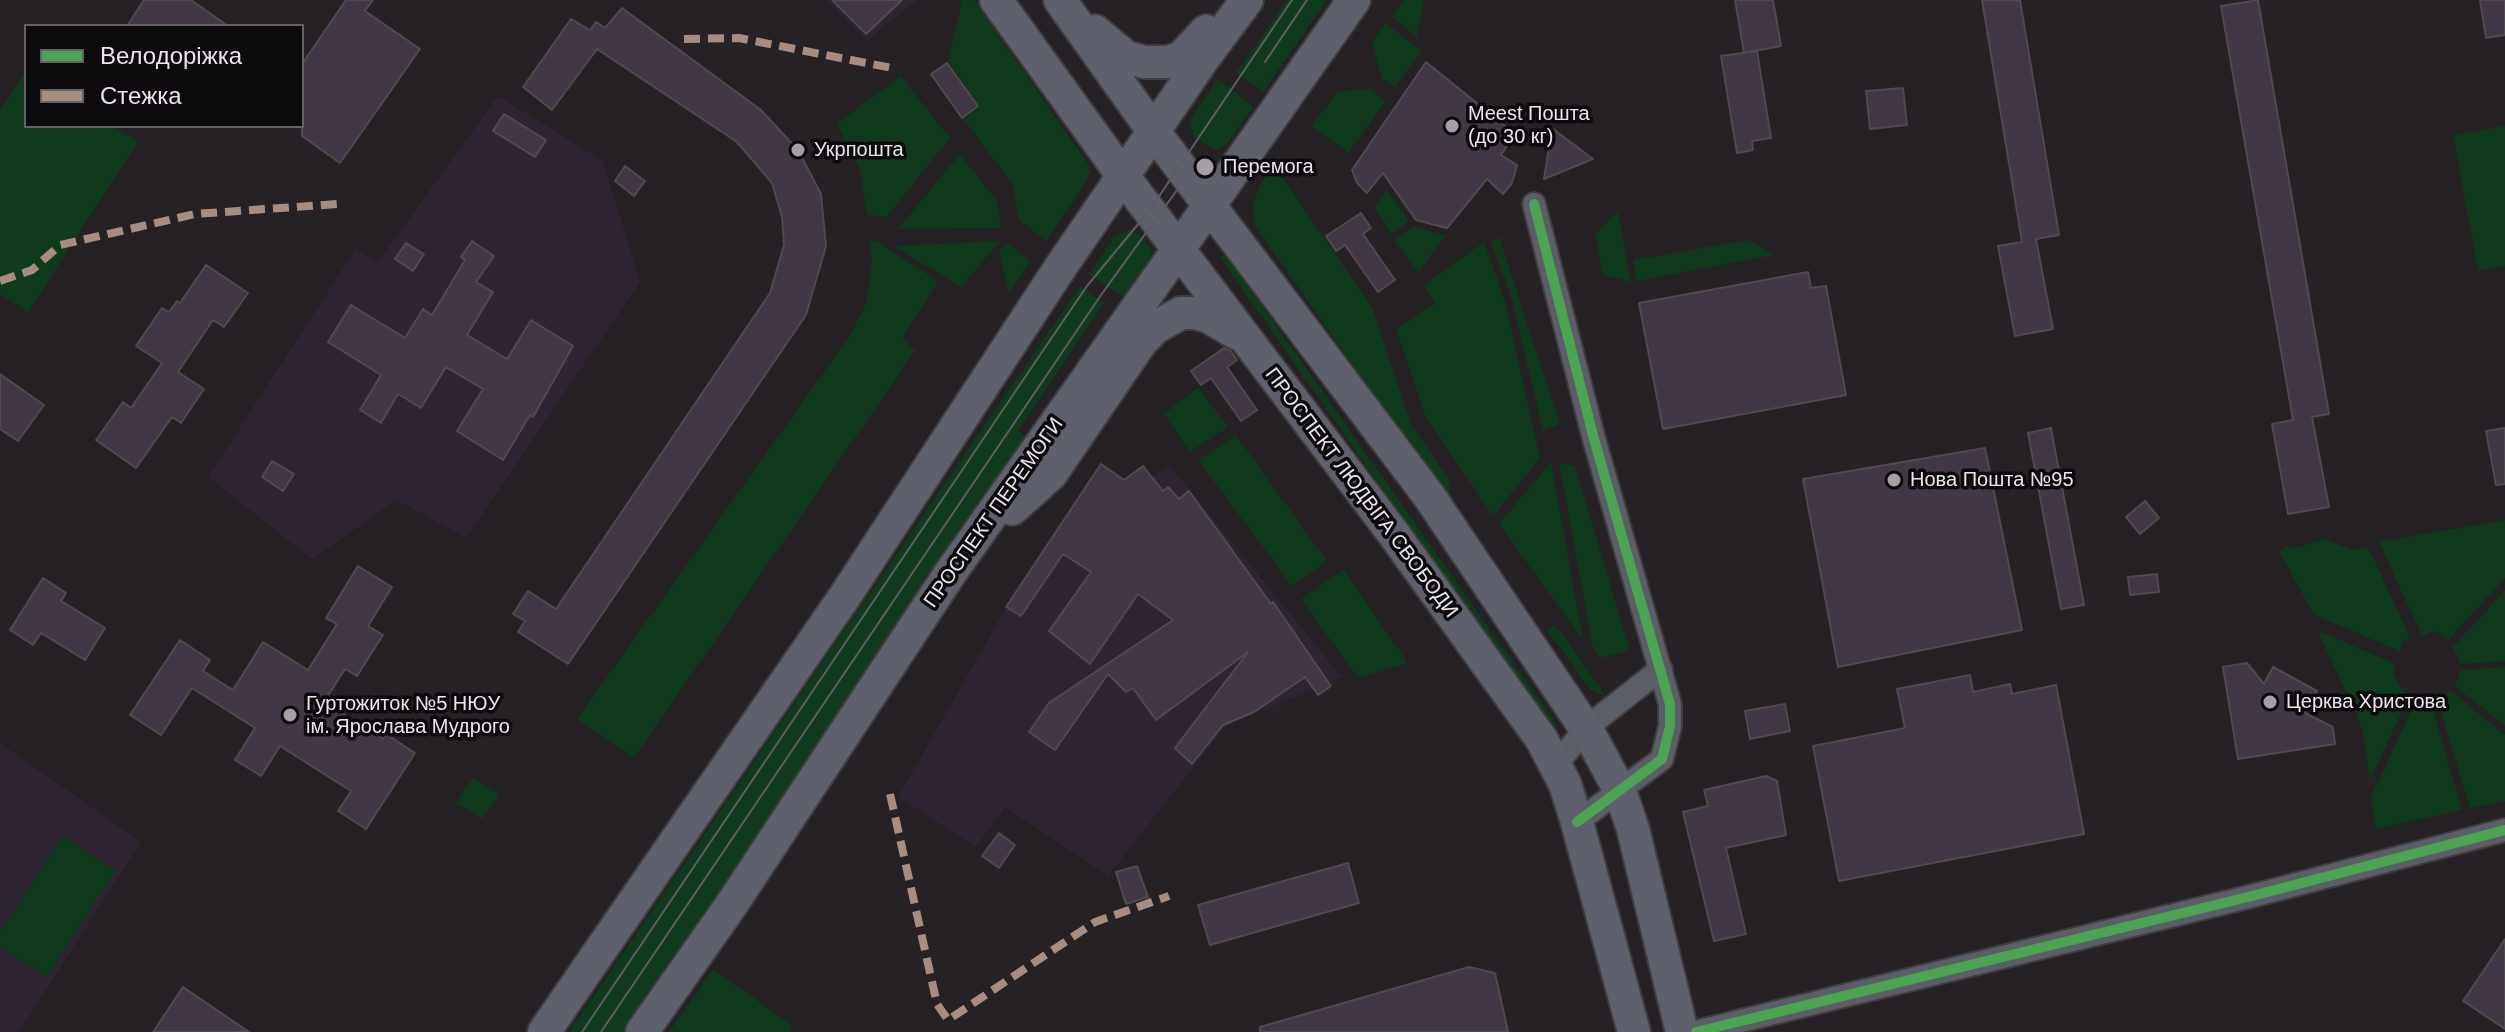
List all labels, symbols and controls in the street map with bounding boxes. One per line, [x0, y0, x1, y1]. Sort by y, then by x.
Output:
legend [24, 24, 304, 128]
text: Велодоріжка [100, 42, 242, 69]
text: Стежка [100, 82, 182, 109]
place label: Meest Пошта (до 30 кг) [1468, 102, 1590, 149]
marker: Meest Пошта (до 30 кг) [1443, 117, 1461, 135]
place label: Укрпошта [814, 138, 904, 162]
marker: Укрпошта [789, 141, 807, 159]
place label: Перемога [1223, 155, 1314, 179]
marker: Перемога [1194, 156, 1216, 178]
street label: ПРОСПЕКТ ЛЮДВІГА СВОБОДИ [1259, 363, 1463, 623]
street label: ПРОСПЕКТ ПЕРЕМОГИ [919, 413, 1069, 613]
place label: Нова Пошта №95 [1910, 468, 2074, 492]
marker: Нова Пошта №95 [1885, 471, 1903, 489]
place label: Церква Христова [2286, 690, 2446, 714]
place label: Гуртожиток №5 НЮУ ім. Ярослава Мудрого [306, 692, 510, 739]
marker: Церква Христова [2261, 693, 2279, 711]
marker: Гуртожиток №5 НЮУ ім. Ярослава Мудрого [281, 706, 299, 724]

